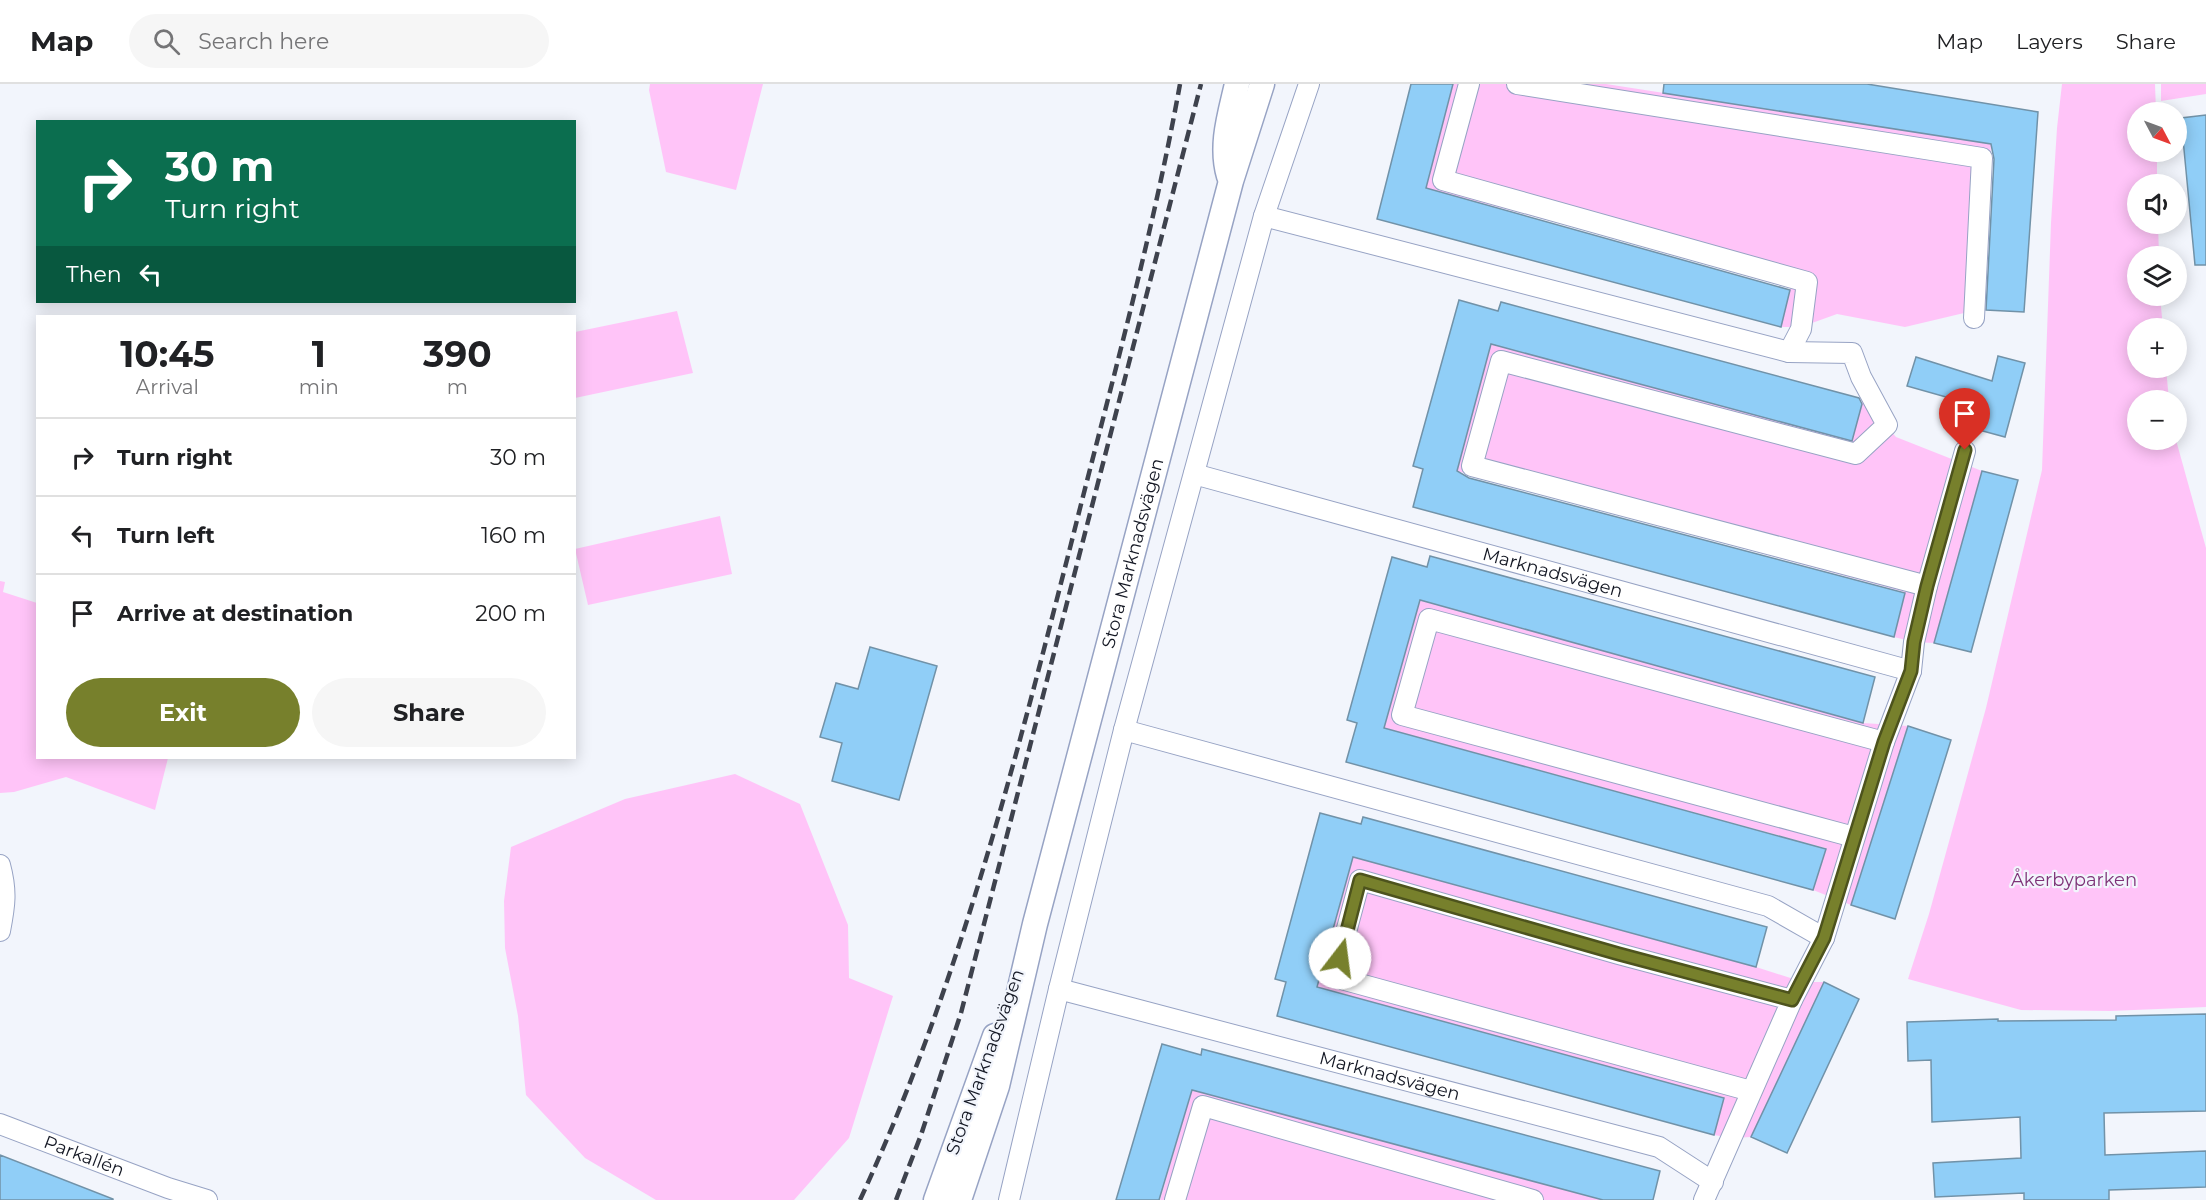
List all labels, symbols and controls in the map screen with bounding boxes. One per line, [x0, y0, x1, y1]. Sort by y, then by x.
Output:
search box [129, 14, 549, 68]
text: Map [30, 24, 93, 58]
icon: search [150, 25, 183, 58]
text: Search here [198, 28, 329, 55]
text: Map [1936, 29, 1983, 54]
text: Layers [2016, 29, 2083, 54]
text: Share [2116, 29, 2176, 54]
north arrow [2127, 102, 2187, 162]
map controls [2127, 102, 2187, 450]
text: 30 m [165, 140, 274, 192]
icon: right [66, 144, 144, 222]
button: sound [2127, 174, 2187, 234]
text: Turn right [165, 192, 300, 225]
button: layers [2127, 246, 2187, 306]
icon: left [134, 258, 167, 291]
text: Then [66, 261, 122, 288]
button: + [2127, 318, 2187, 378]
text: 10:45 [120, 332, 214, 376]
text: 1 [312, 332, 326, 376]
text: 390 [423, 332, 492, 376]
text: Arrival [136, 375, 199, 399]
text: min [299, 375, 339, 399]
text: m [447, 375, 468, 399]
pin [1939, 388, 1990, 450]
button: − [2127, 390, 2187, 450]
icon: arrive [1948, 397, 1981, 430]
icon: right [66, 441, 99, 474]
text: Turn right [117, 444, 232, 471]
text: 30 m [490, 444, 546, 471]
street label: Stora Marknadsvägen [1097, 456, 1168, 651]
icon: left [66, 519, 99, 552]
text: Turn left [117, 522, 215, 549]
text: 160 m [481, 522, 546, 549]
street label: Marknadsvägen [1480, 543, 1625, 602]
icon: arrive [66, 597, 99, 630]
text: Arrive at destination [117, 600, 353, 627]
text: 200 m [475, 600, 546, 627]
button: Exit [66, 678, 300, 747]
button: Share [312, 678, 546, 747]
park label: Åkerbyparken [2011, 868, 2137, 891]
position arrow [1308, 926, 1372, 990]
street label: Stora Marknadsvägen [941, 966, 1029, 1158]
street label: Marknadsvägen [1317, 1047, 1462, 1105]
street label: Parkallén [41, 1131, 127, 1181]

